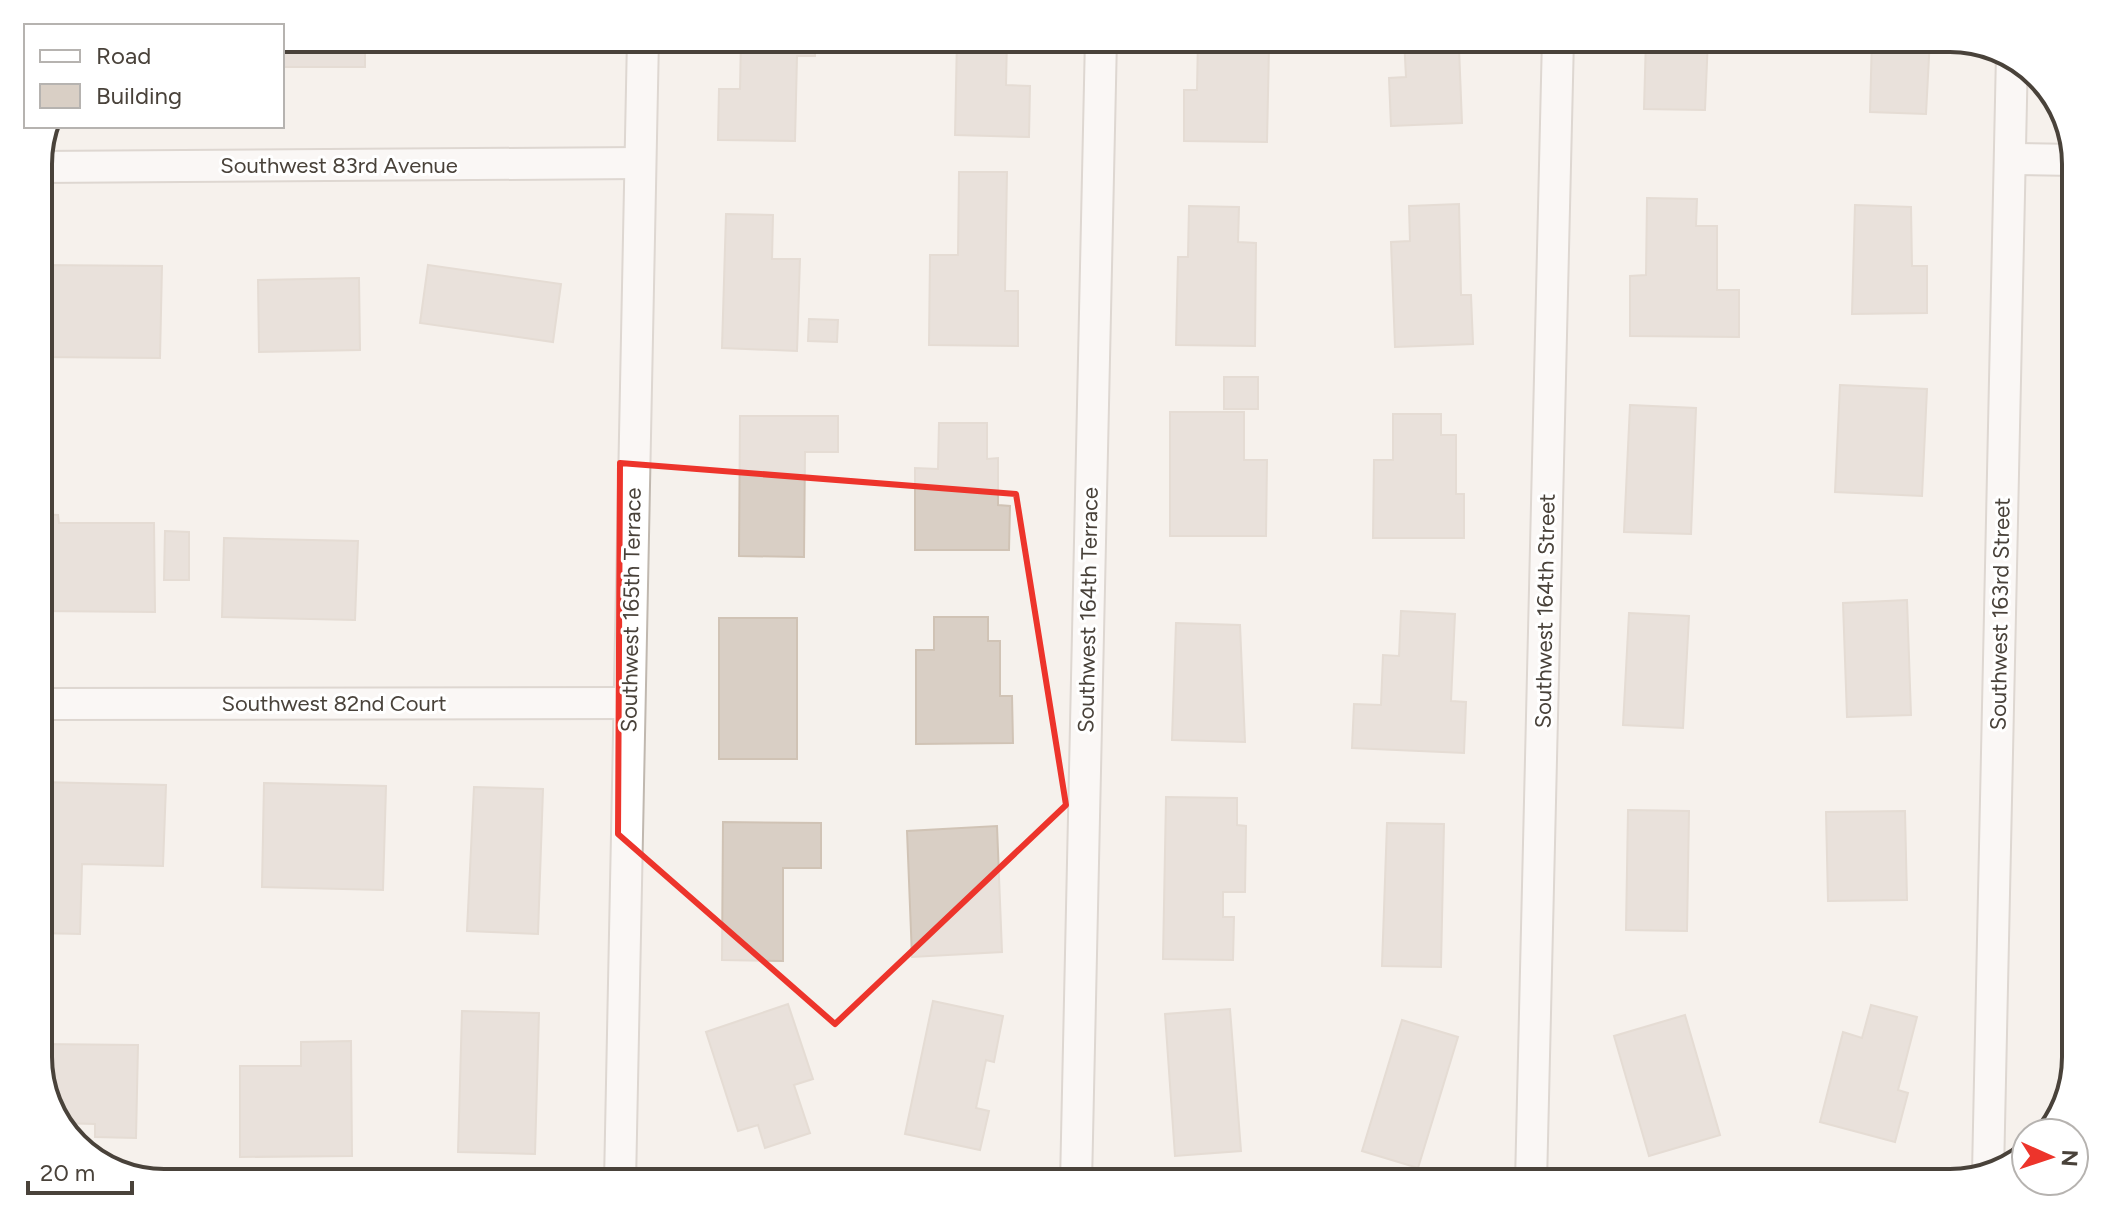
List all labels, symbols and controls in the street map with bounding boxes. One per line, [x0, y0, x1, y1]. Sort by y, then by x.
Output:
legend [24, 24, 284, 128]
text: Road [96, 41, 151, 70]
text: Building [96, 81, 182, 110]
street label: Southwest 83rd Avenue [220, 152, 458, 179]
street label: Southwest 165th Terrace [615, 487, 647, 733]
street label: Southwest 164th Terrace [1072, 487, 1104, 733]
street label: Southwest 164th Street [1529, 493, 1561, 729]
street label: Southwest 163rd Street [1984, 497, 2016, 731]
street label: Southwest 82nd Court [221, 690, 447, 717]
north arrow [2010, 1117, 2090, 1197]
scale bar [28, 1145, 132, 1195]
text: N [2056, 1149, 2083, 1167]
text: 20 m [40, 1158, 95, 1187]

